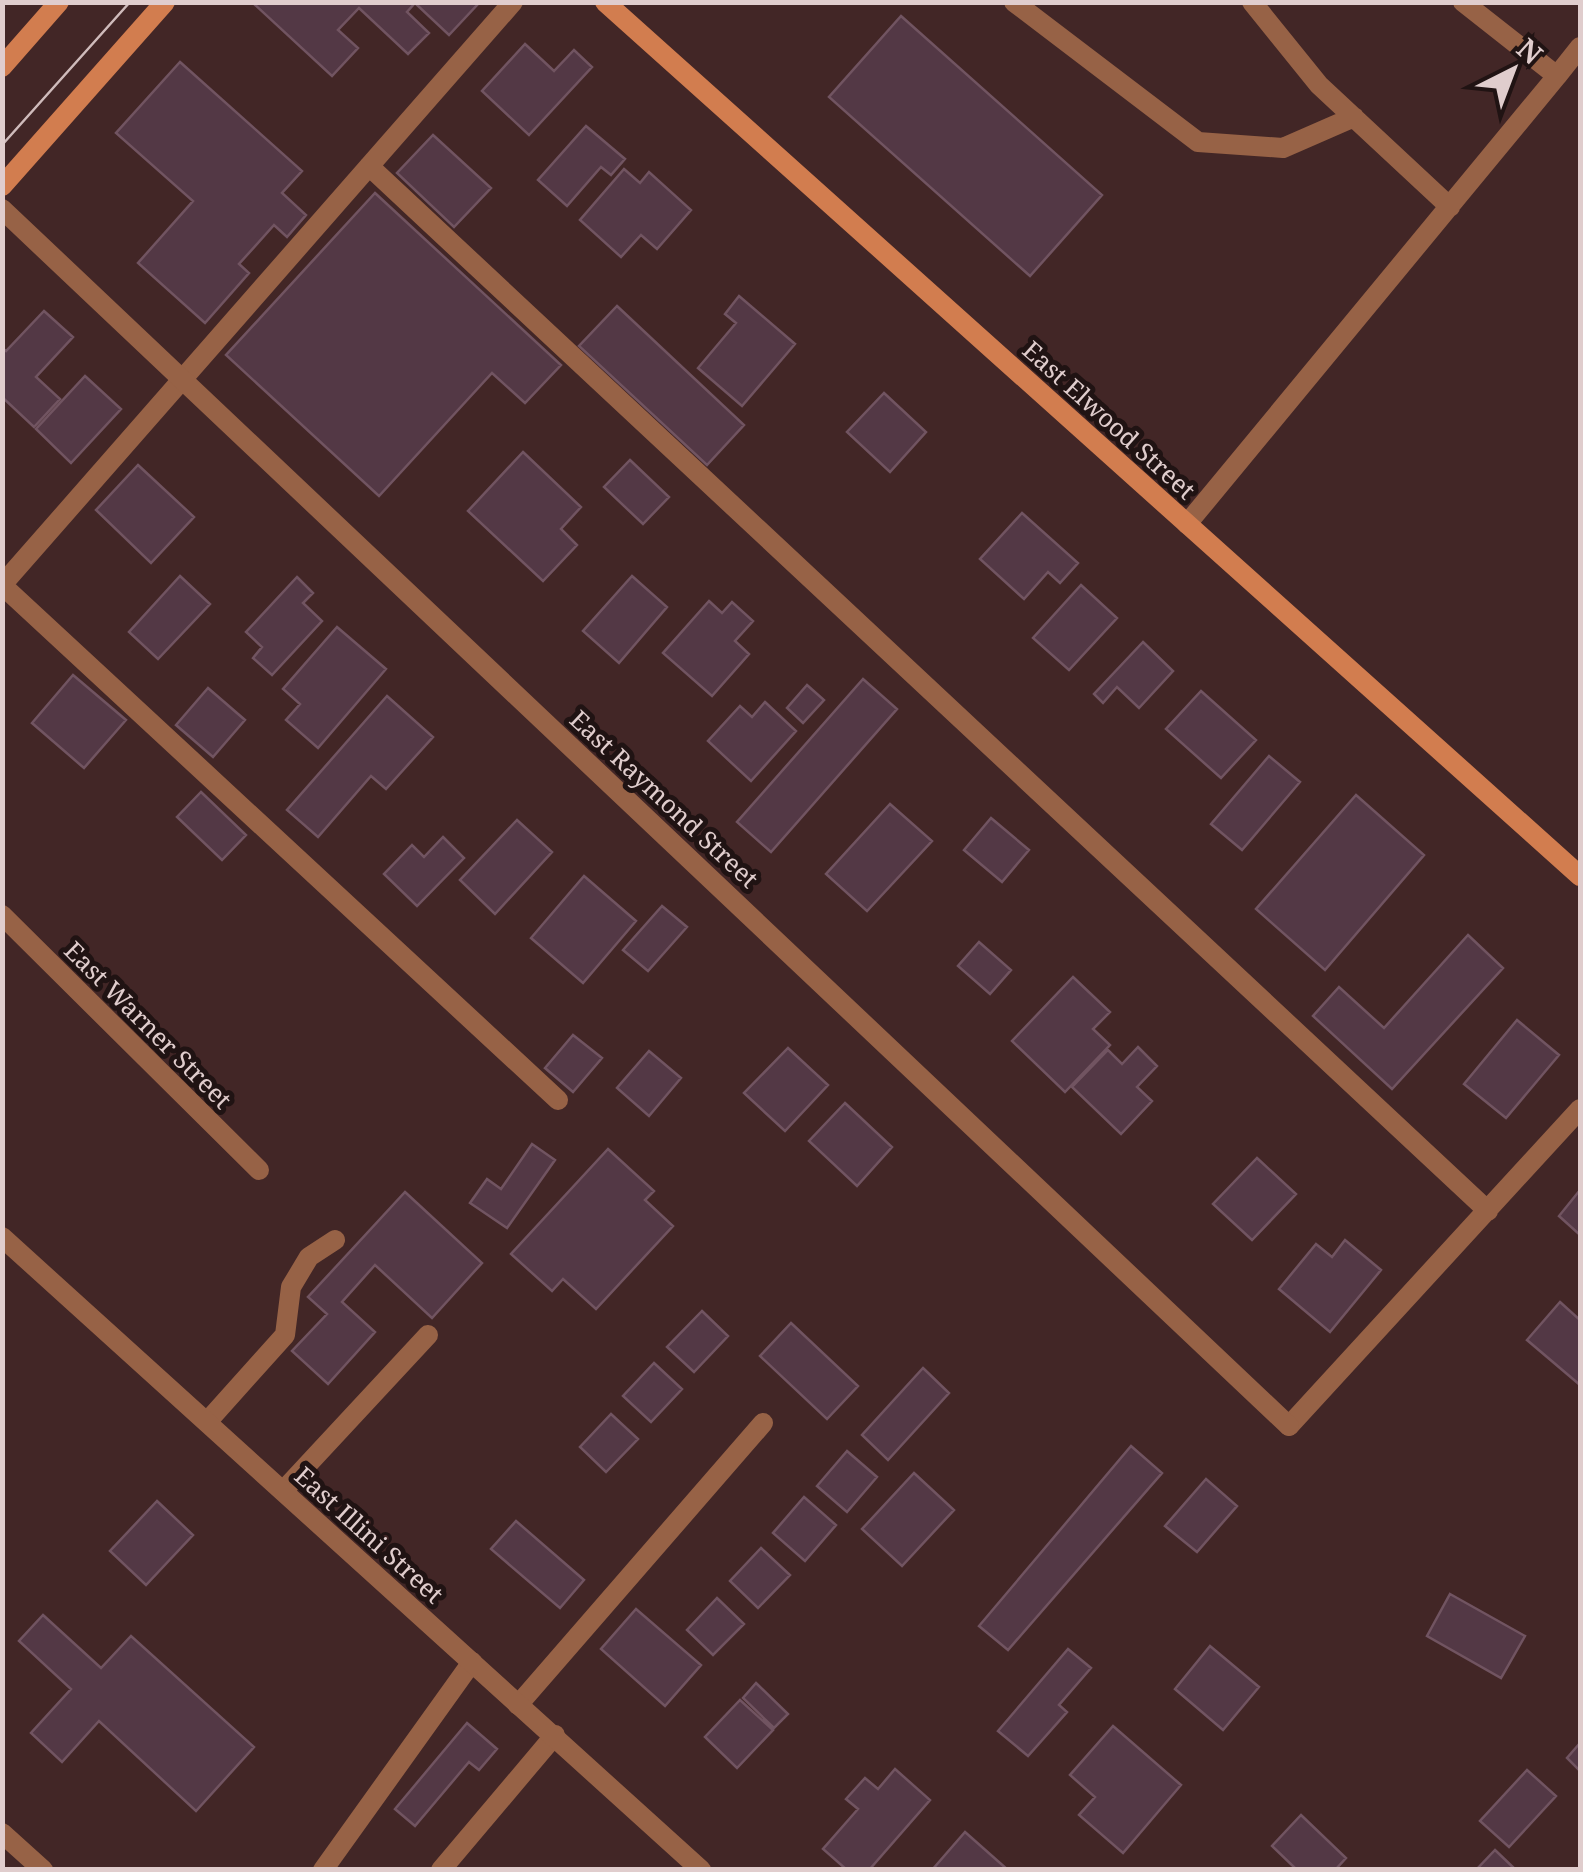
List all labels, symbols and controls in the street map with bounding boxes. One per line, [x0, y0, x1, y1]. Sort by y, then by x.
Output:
north arrow [1463, 20, 1563, 120]
text: N [1509, 29, 1551, 72]
street label: East Elwood Street [1016, 333, 1204, 506]
street label: East Raymond Street [563, 702, 766, 895]
street label: East Warner Street [57, 933, 240, 1116]
street label: East Illini Street [288, 1458, 452, 1610]

